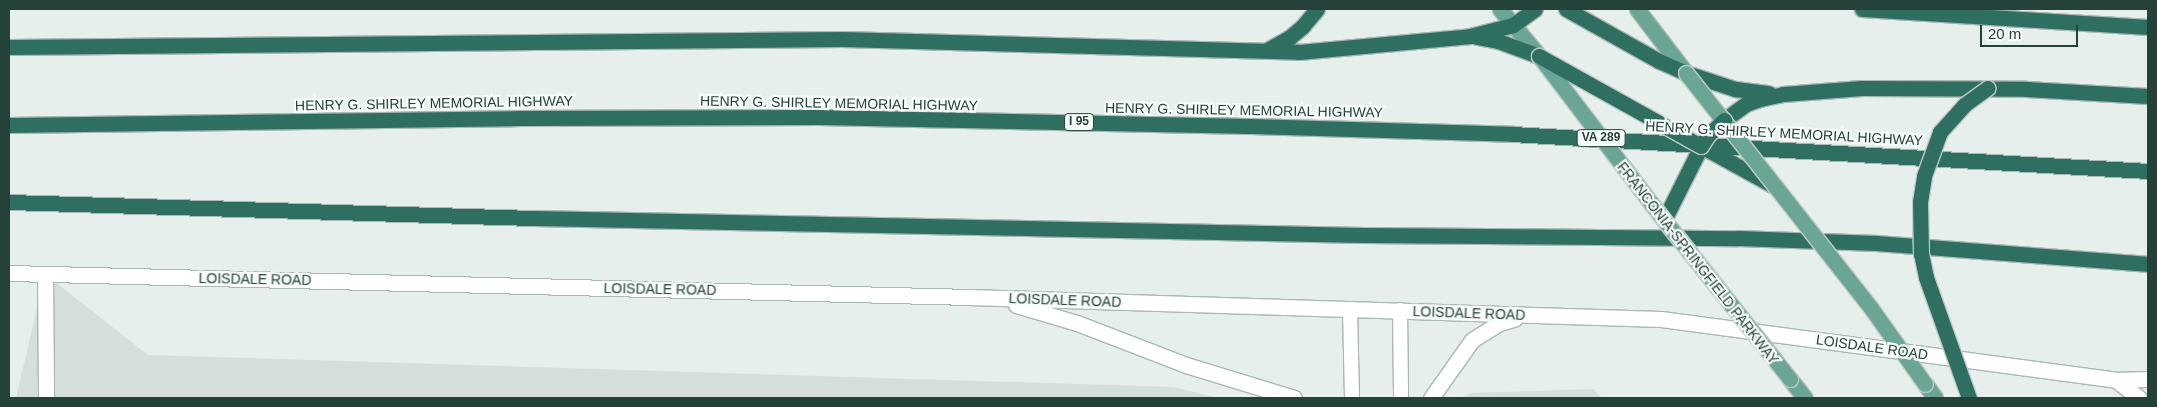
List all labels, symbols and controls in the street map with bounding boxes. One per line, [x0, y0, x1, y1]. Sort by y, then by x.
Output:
scale bar [1982, 15, 2080, 47]
text: 20 m [1988, 25, 2021, 42]
street label: HENRY G. SHIRLEY MEMORIAL HIGHWAY [294, 92, 574, 114]
street label: HENRY G. SHIRLEY MEMORIAL HIGHWAY [699, 92, 979, 114]
street label: HENRY G. SHIRLEY MEMORIAL HIGHWAY [1104, 99, 1384, 121]
road number: I 95 [1063, 112, 1095, 132]
street label: HENRY G. SHIRLEY MEMORIAL HIGHWAY [1644, 117, 1924, 149]
road number: VA 289 [1576, 128, 1626, 148]
street label: FRANCONIA-SPRINGFIELD PARKWAY [1614, 159, 1782, 367]
street label: LOISDALE ROAD [198, 270, 312, 288]
street label: LOISDALE ROAD [603, 280, 717, 298]
street label: LOISDALE ROAD [1008, 290, 1122, 310]
street label: LOISDALE ROAD [1412, 303, 1526, 323]
street label: LOISDALE ROAD [1815, 331, 1929, 363]

